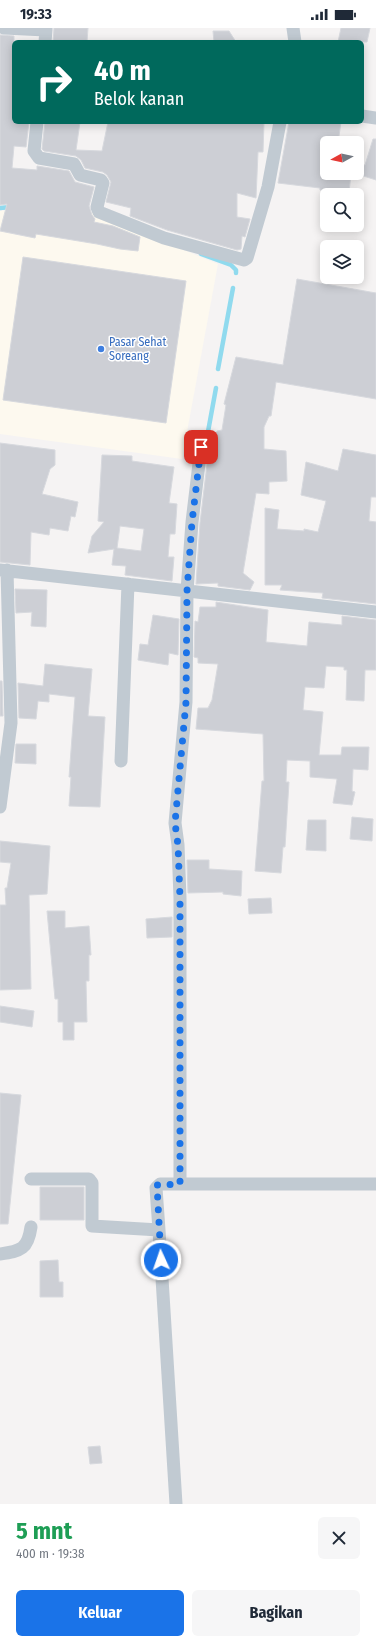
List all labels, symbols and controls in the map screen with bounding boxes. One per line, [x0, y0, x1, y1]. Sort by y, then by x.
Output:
text: 19:33 [20, 5, 52, 23]
text: 40 m [94, 54, 151, 87]
icon: right [28, 56, 80, 108]
text: Belok kanan [94, 88, 184, 110]
north arrow [320, 136, 364, 180]
map controls [320, 136, 364, 284]
button: search [320, 188, 364, 232]
button: layers [320, 240, 364, 284]
place label: Pasar Sehat Soreang [109, 335, 166, 363]
marker: Pasar Sehat Soreang [96, 344, 106, 354]
pin [184, 430, 218, 464]
icon: arrive [190, 436, 212, 458]
position arrow [140, 1239, 182, 1281]
text: 5 mnt [16, 1517, 72, 1545]
button: close [318, 1517, 360, 1559]
text: 400 m · 19:38 [16, 1546, 84, 1561]
button: Keluar [16, 1590, 184, 1636]
button: Bagikan [192, 1590, 360, 1636]

